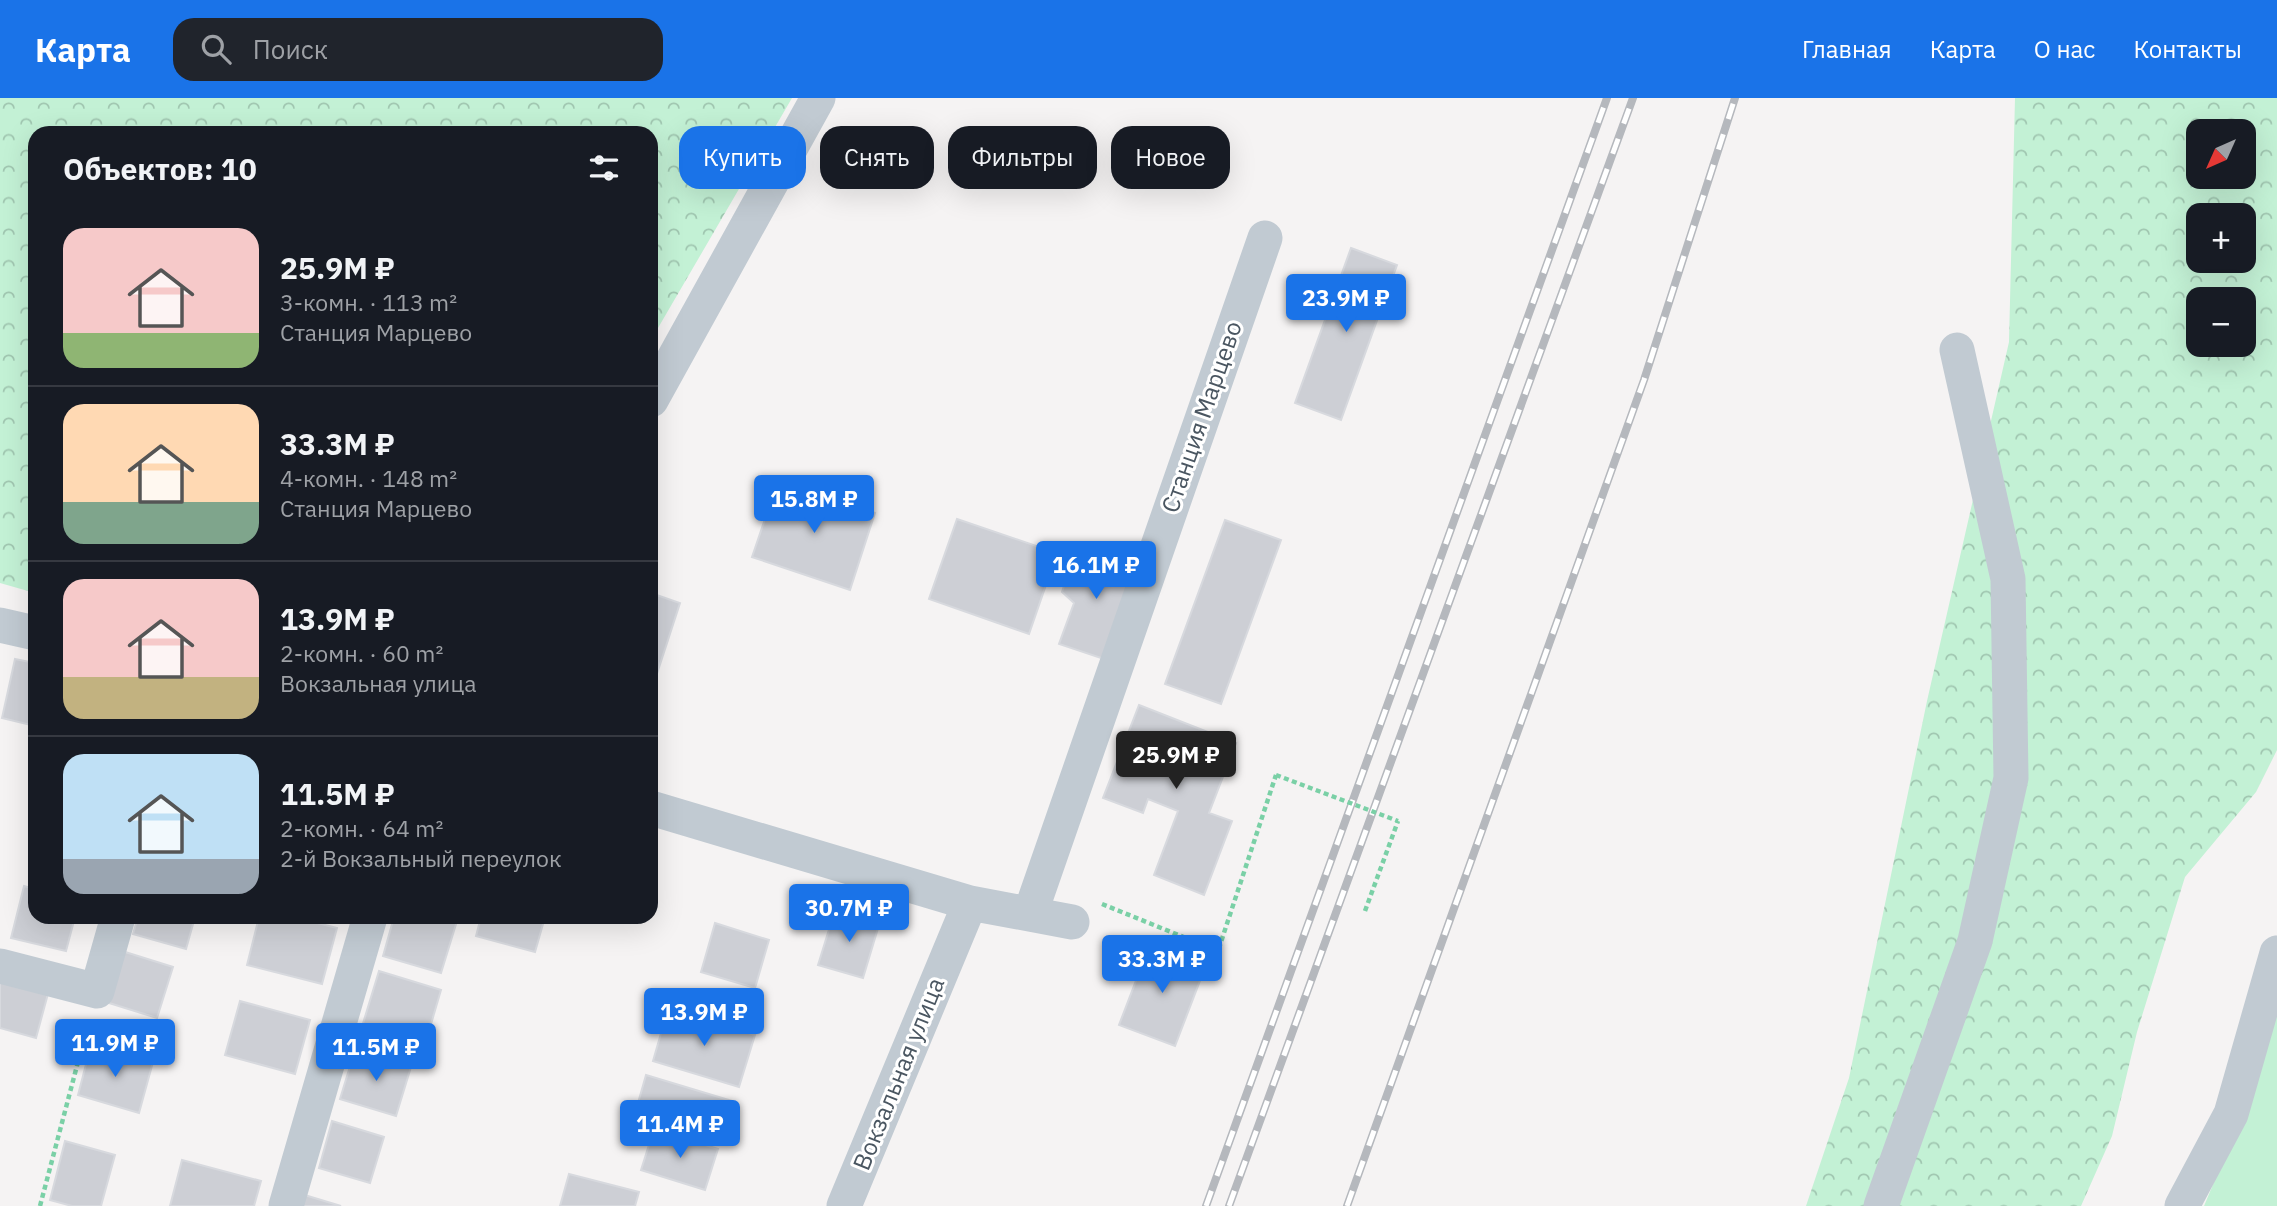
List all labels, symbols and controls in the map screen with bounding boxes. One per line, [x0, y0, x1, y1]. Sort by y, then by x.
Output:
search box [173, 18, 663, 81]
text: Карта [35, 28, 131, 71]
icon: search [197, 30, 235, 68]
text: Поиск [253, 32, 328, 66]
text: Главная [1802, 33, 1892, 65]
text: Карта [1930, 33, 1996, 65]
text: О нас [2034, 33, 2095, 65]
text: Контакты [2133, 33, 2242, 65]
north arrow [2186, 119, 2256, 189]
map controls [2186, 119, 2256, 357]
chip: Купить [679, 126, 806, 189]
chip: Снять [820, 126, 934, 189]
chip: Фильтры [948, 126, 1097, 189]
chip: Новое [1111, 126, 1230, 189]
text: Объектов: 10 [63, 149, 257, 188]
icon: filters [585, 149, 623, 187]
button: + [2186, 203, 2256, 273]
text: 25.9M ₽ [280, 248, 395, 287]
icon: home [119, 256, 203, 340]
pin: 23.9M ₽ [1281, 274, 1411, 334]
text: 23.9M ₽ [1302, 282, 1390, 312]
text: 3-комн. · 113 m² [280, 287, 457, 317]
button: − [2186, 287, 2256, 357]
text: Станция Марцево [280, 317, 472, 347]
street label: Станция Марцево [1153, 317, 1249, 517]
text: 33.3M ₽ [280, 424, 395, 463]
icon: home [119, 432, 203, 516]
text: 4-комн. · 148 m² [280, 463, 457, 493]
pin: 15.8M ₽ [749, 476, 879, 535]
text: 15.8M ₽ [770, 483, 858, 513]
text: Станция Марцево [280, 493, 472, 523]
pin: 16.1M ₽ [1031, 542, 1161, 601]
text: 16.1M ₽ [1052, 549, 1140, 579]
text: 13.9M ₽ [280, 599, 395, 638]
icon: home [119, 607, 203, 691]
text: 2-комн. · 60 m² [280, 638, 443, 668]
text: Вокзальная улица [280, 668, 476, 698]
pin: 25.9M ₽ [1111, 732, 1241, 791]
text: 25.9M ₽ [1132, 739, 1220, 769]
text: 11.5M ₽ [280, 774, 395, 813]
icon: home [119, 782, 203, 866]
text: 2-комн. · 64 m² [280, 813, 443, 843]
text: 2-й Вокзальный переулок [280, 843, 562, 873]
pin: 30.7M ₽ [784, 884, 914, 944]
text: 30.7M ₽ [805, 892, 893, 922]
pin: 33.3M ₽ [1097, 936, 1227, 995]
text: 33.3M ₽ [1118, 943, 1206, 973]
street label: Вокзальная улица [845, 972, 951, 1175]
pin: 13.9M ₽ [639, 988, 769, 1048]
text: 13.9M ₽ [660, 996, 748, 1026]
pin: 11.9M ₽ [50, 1020, 180, 1079]
pin: 11.5M ₽ [311, 1024, 441, 1083]
text: 11.9M ₽ [71, 1027, 159, 1057]
text: 11.5M ₽ [332, 1031, 420, 1061]
pin: 11.4M ₽ [615, 1100, 745, 1160]
text: 11.4M ₽ [636, 1108, 724, 1138]

